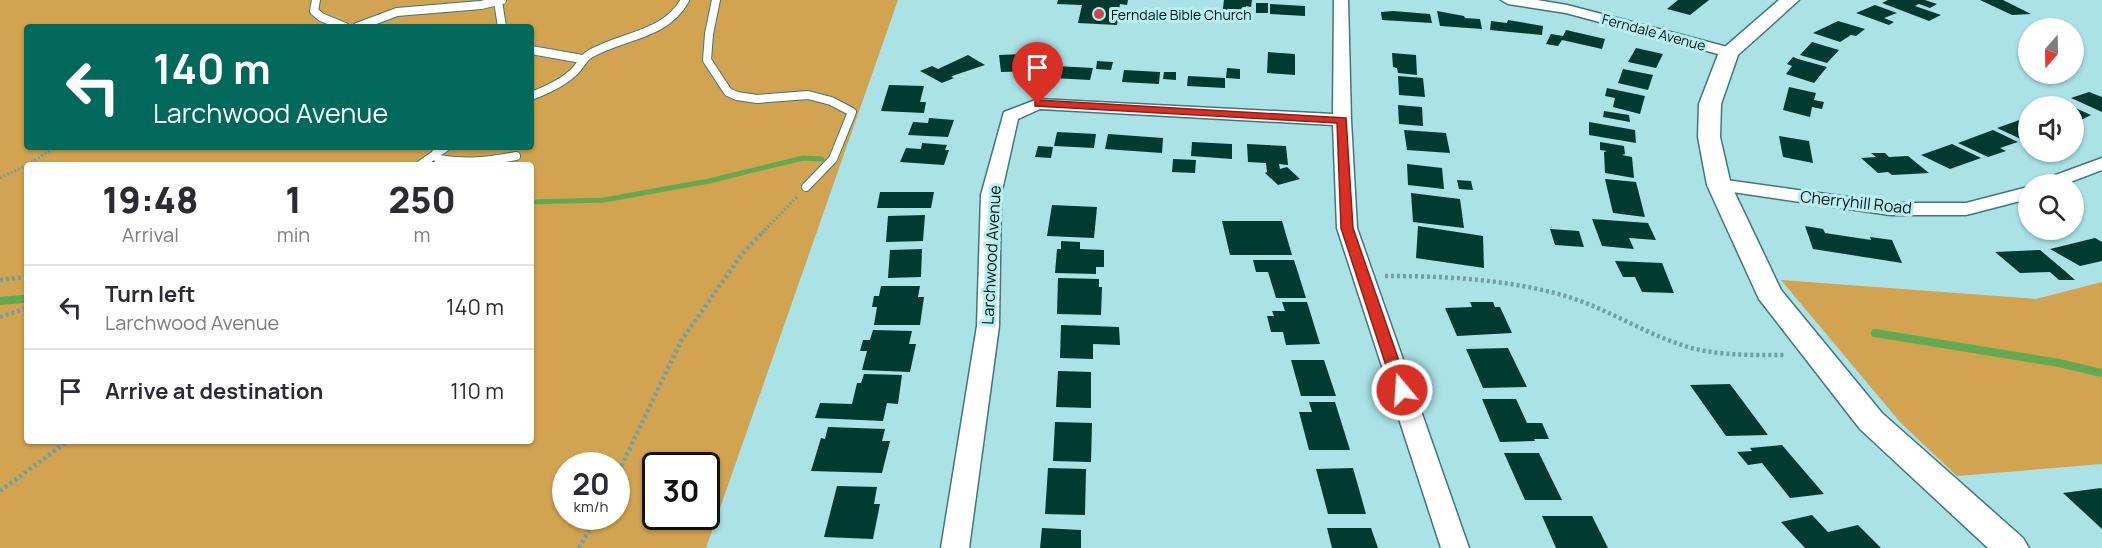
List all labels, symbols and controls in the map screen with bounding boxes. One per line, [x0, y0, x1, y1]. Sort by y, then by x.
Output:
place label: Ferndale Bible Church [1111, 5, 1252, 24]
marker: Ferndale Bible Church [1092, 7, 1106, 21]
street label: Ferndale Avenue [1600, 9, 1708, 55]
north arrow [2018, 18, 2084, 84]
map controls [2018, 18, 2084, 240]
text: 140 m [153, 39, 271, 97]
pin [1012, 42, 1063, 104]
icon: left [54, 48, 132, 126]
icon: arrive [1021, 51, 1054, 84]
text: Larchwood Avenue [153, 94, 388, 131]
button: sound [2018, 96, 2084, 162]
button: search [2018, 174, 2084, 240]
text: 19:48 [102, 175, 198, 224]
text: 1 [285, 175, 302, 224]
text: 250 [388, 175, 456, 224]
street label: Larchwood Avenue [976, 185, 1006, 325]
street label: Cherryhill Road [1799, 185, 1913, 219]
text: Arrival [122, 221, 179, 248]
text: min [277, 221, 310, 248]
text: m [414, 221, 431, 248]
text: Turn left [105, 279, 195, 309]
icon: left [54, 291, 87, 324]
text: 140 m [446, 292, 504, 322]
text: Larchwood Avenue [105, 309, 279, 336]
position arrow [1370, 358, 1434, 422]
icon: arrive [54, 375, 87, 408]
text: Arrive at destination [105, 376, 323, 406]
text: 110 m [450, 376, 504, 406]
speed limit sign: 30 [642, 452, 720, 530]
text: 20 [572, 463, 610, 504]
text: km/h [574, 496, 608, 517]

